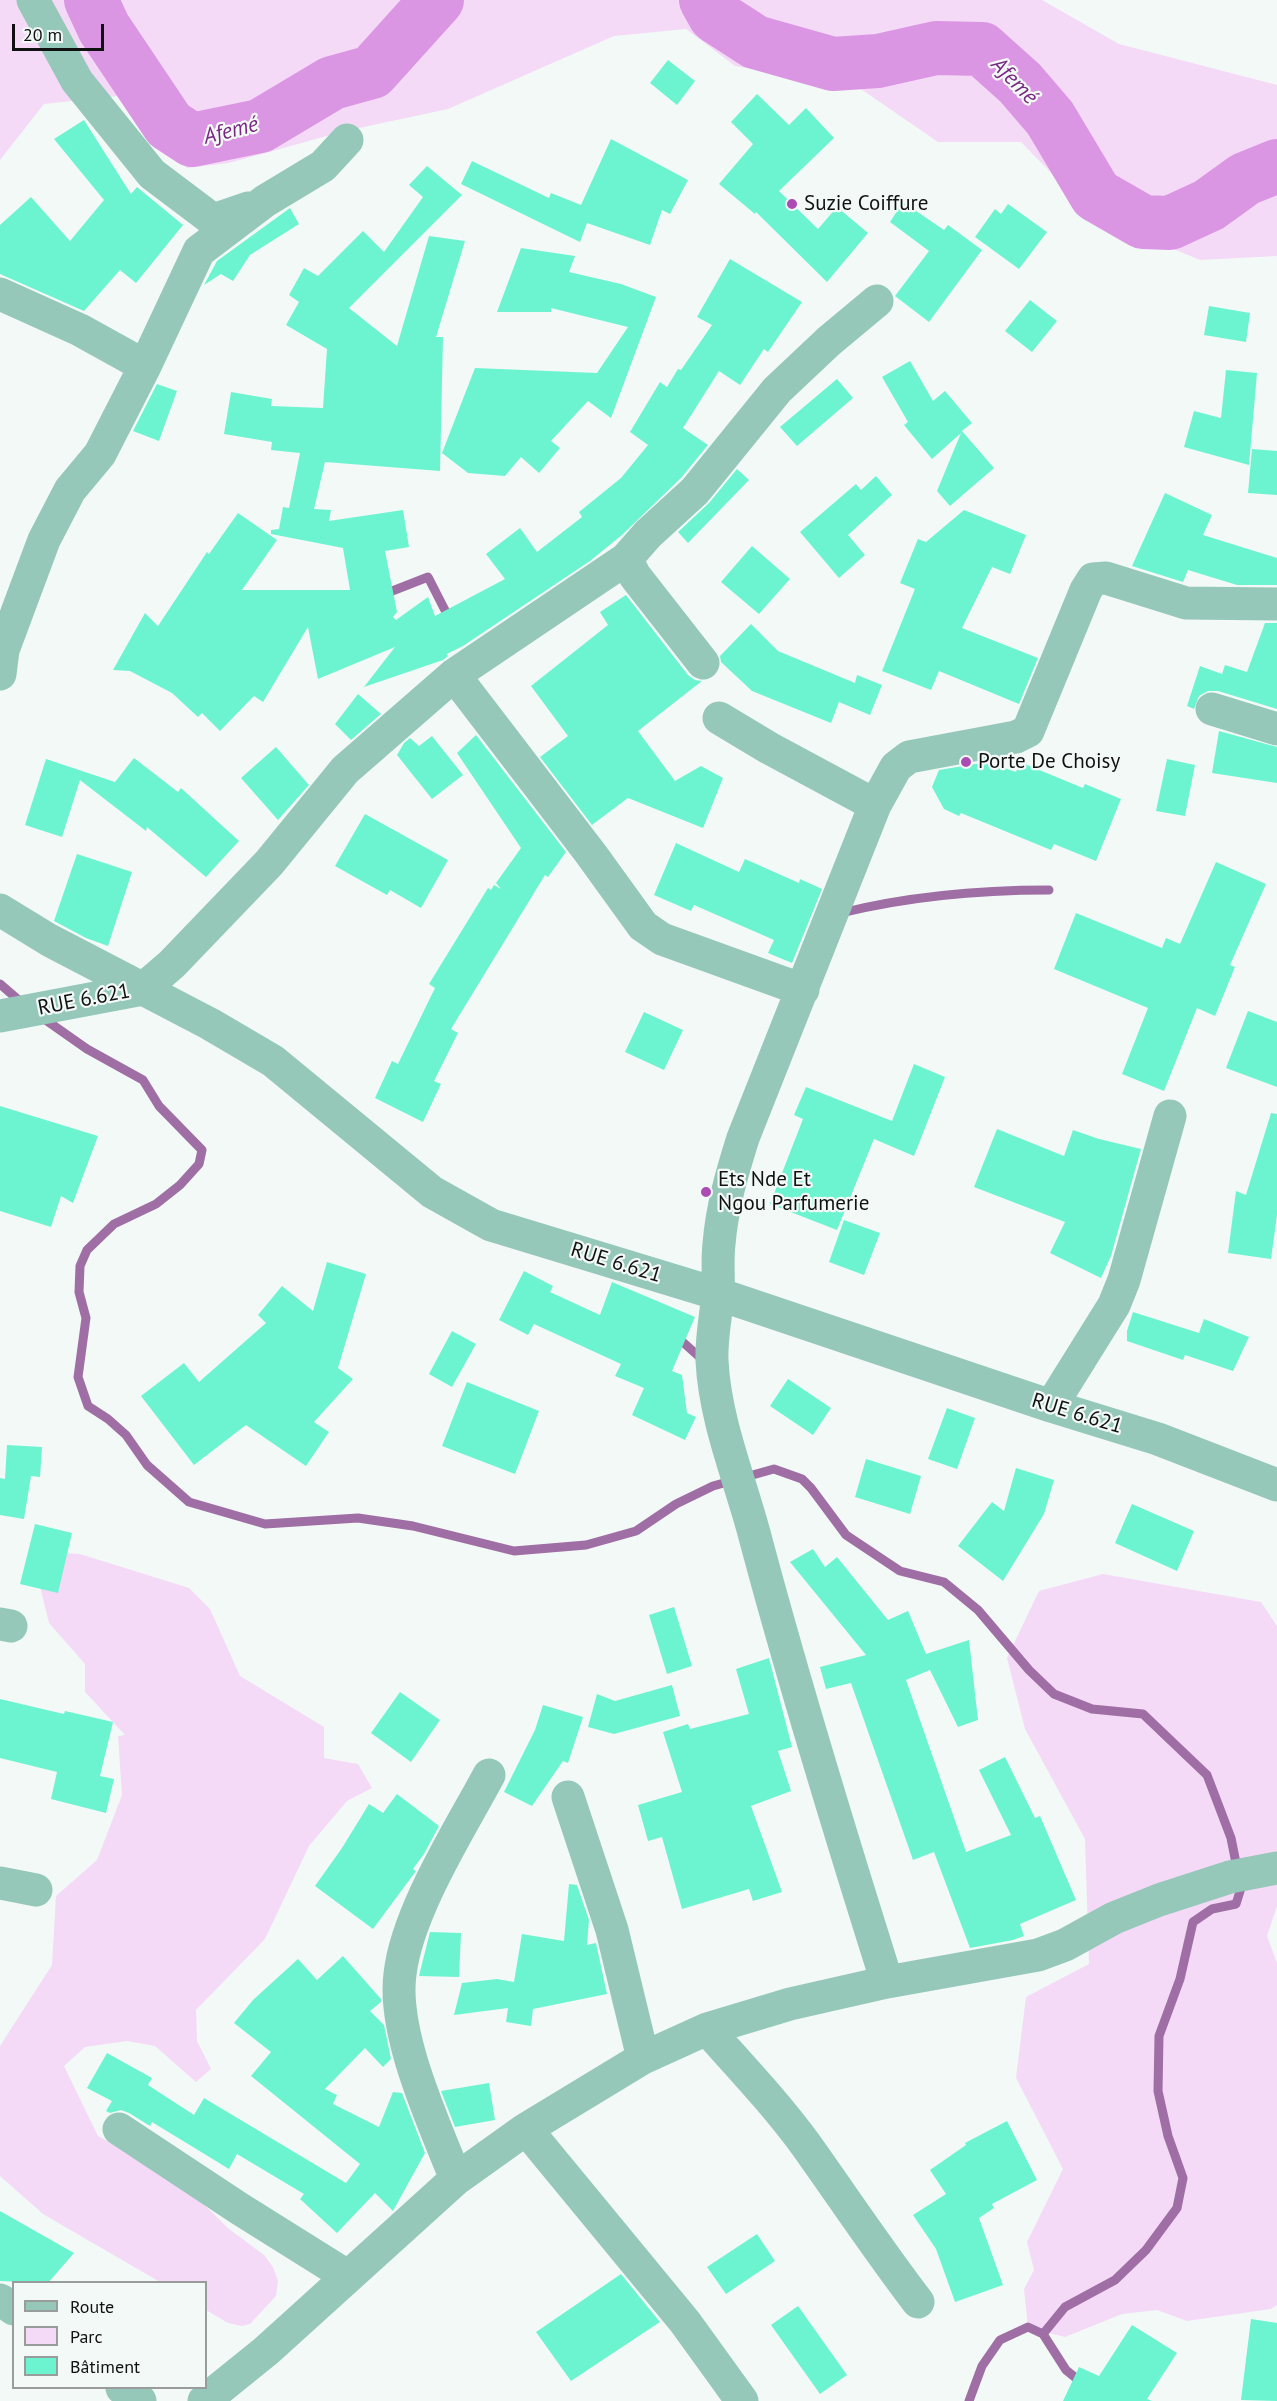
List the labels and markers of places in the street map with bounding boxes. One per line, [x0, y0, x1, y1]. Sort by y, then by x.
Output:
place label: Suzie Coiffure [804, 191, 928, 217]
marker: Suzie Coiffure [785, 197, 799, 211]
place label: Porte De Choisy [978, 749, 1120, 775]
marker: Porte De Choisy [959, 755, 973, 769]
place label: Ets Nde Et Ngou Parfumerie [718, 1167, 869, 1217]
marker: Ets Nde Et Ngou Parfumerie [699, 1185, 713, 1199]

